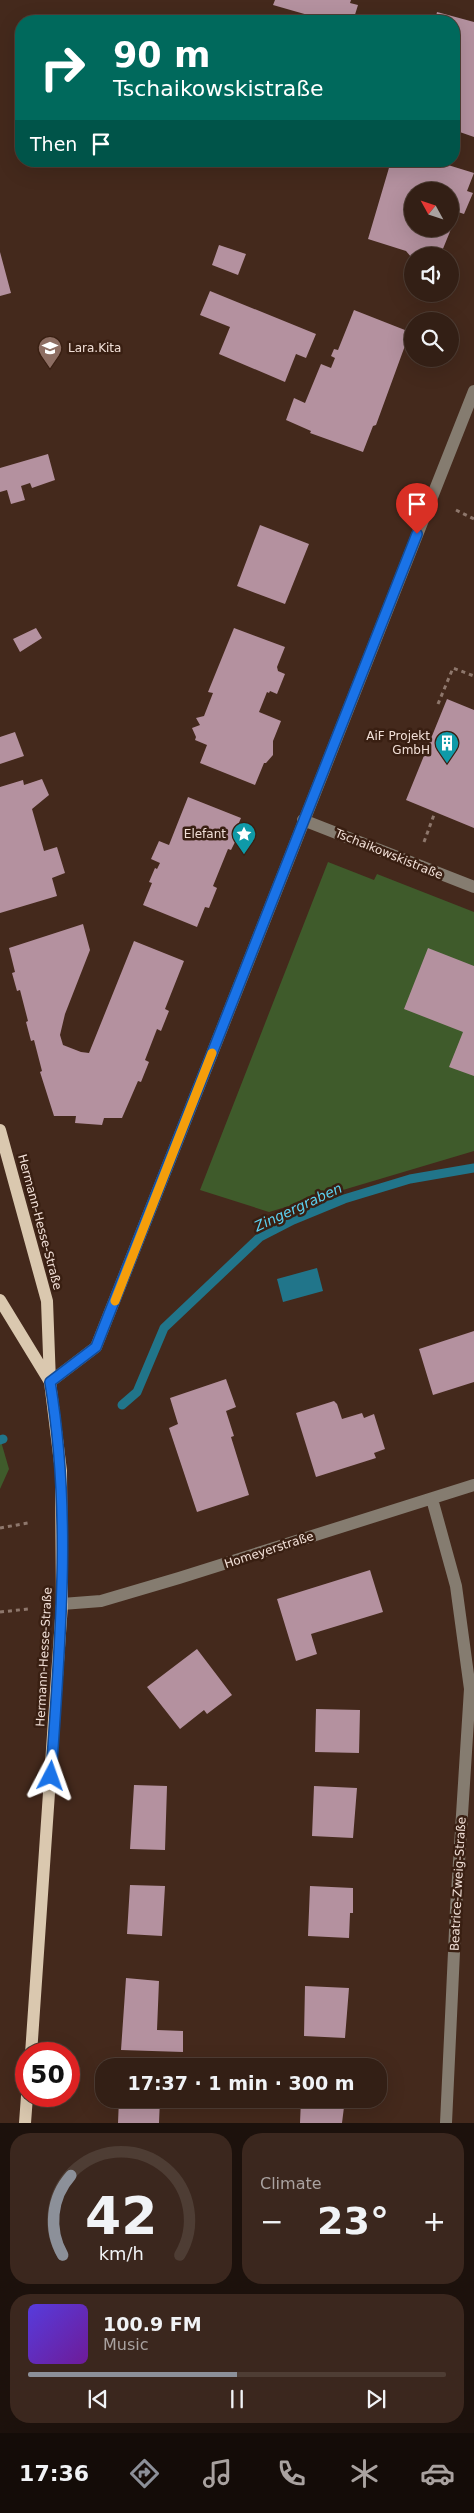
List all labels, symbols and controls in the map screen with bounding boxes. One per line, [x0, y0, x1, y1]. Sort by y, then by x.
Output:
icon: right [30, 35, 95, 100]
text: 90 m [113, 35, 210, 75]
text: Tschaikowskistraße [113, 76, 324, 101]
icon: arrive [87, 130, 115, 158]
text: Then [30, 133, 77, 155]
north arrow [404, 182, 459, 238]
map controls [404, 182, 459, 367]
button: sound [404, 247, 459, 302]
button: search [404, 312, 459, 367]
school or university icon: Lara.Kita [37, 335, 63, 369]
place label: Lara.Kita [68, 341, 121, 355]
pin [396, 483, 438, 534]
icon: arrive [403, 490, 431, 518]
place label: AiF Projekt GmbH [366, 729, 430, 757]
building icon: AiF Projekt GmbH [434, 730, 460, 764]
place icon: Elefant [231, 821, 257, 855]
street label: Tschaikowskistraße [332, 826, 445, 882]
place label: Elefant [184, 827, 226, 841]
street label: Hermann-Hesse-Straße [15, 1153, 65, 1291]
water label: Zingergraben [251, 1180, 345, 1235]
street label: Homeyerstraße [223, 1529, 315, 1571]
street label: Hermann-Hesse-Straße [33, 1587, 55, 1727]
position arrow [24, 1749, 76, 1801]
street label: Beatrice-Zweig-Straße [447, 1816, 469, 1952]
speed limit sign: 50 [15, 2042, 80, 2107]
text: 17:37 · 1 min · 300 m [127, 2072, 355, 2094]
text: Climate [260, 2174, 322, 2193]
text: 42 [85, 2186, 157, 2246]
text: 23° [317, 2199, 389, 2243]
text: − [260, 2205, 283, 2238]
text: + [423, 2205, 446, 2238]
text: km/h [98, 2243, 144, 2264]
text: 100.9 FM [103, 2313, 202, 2335]
text: Music [103, 2335, 149, 2354]
icon: previous [84, 2385, 112, 2413]
icon: pause [223, 2385, 251, 2413]
icon: next [362, 2385, 390, 2413]
icon: directions [127, 2456, 162, 2491]
icon: music [200, 2456, 235, 2491]
icon: phone [274, 2456, 309, 2491]
icon: climate [347, 2456, 382, 2491]
icon: car [420, 2456, 455, 2491]
text: 17:36 [19, 2461, 89, 2486]

